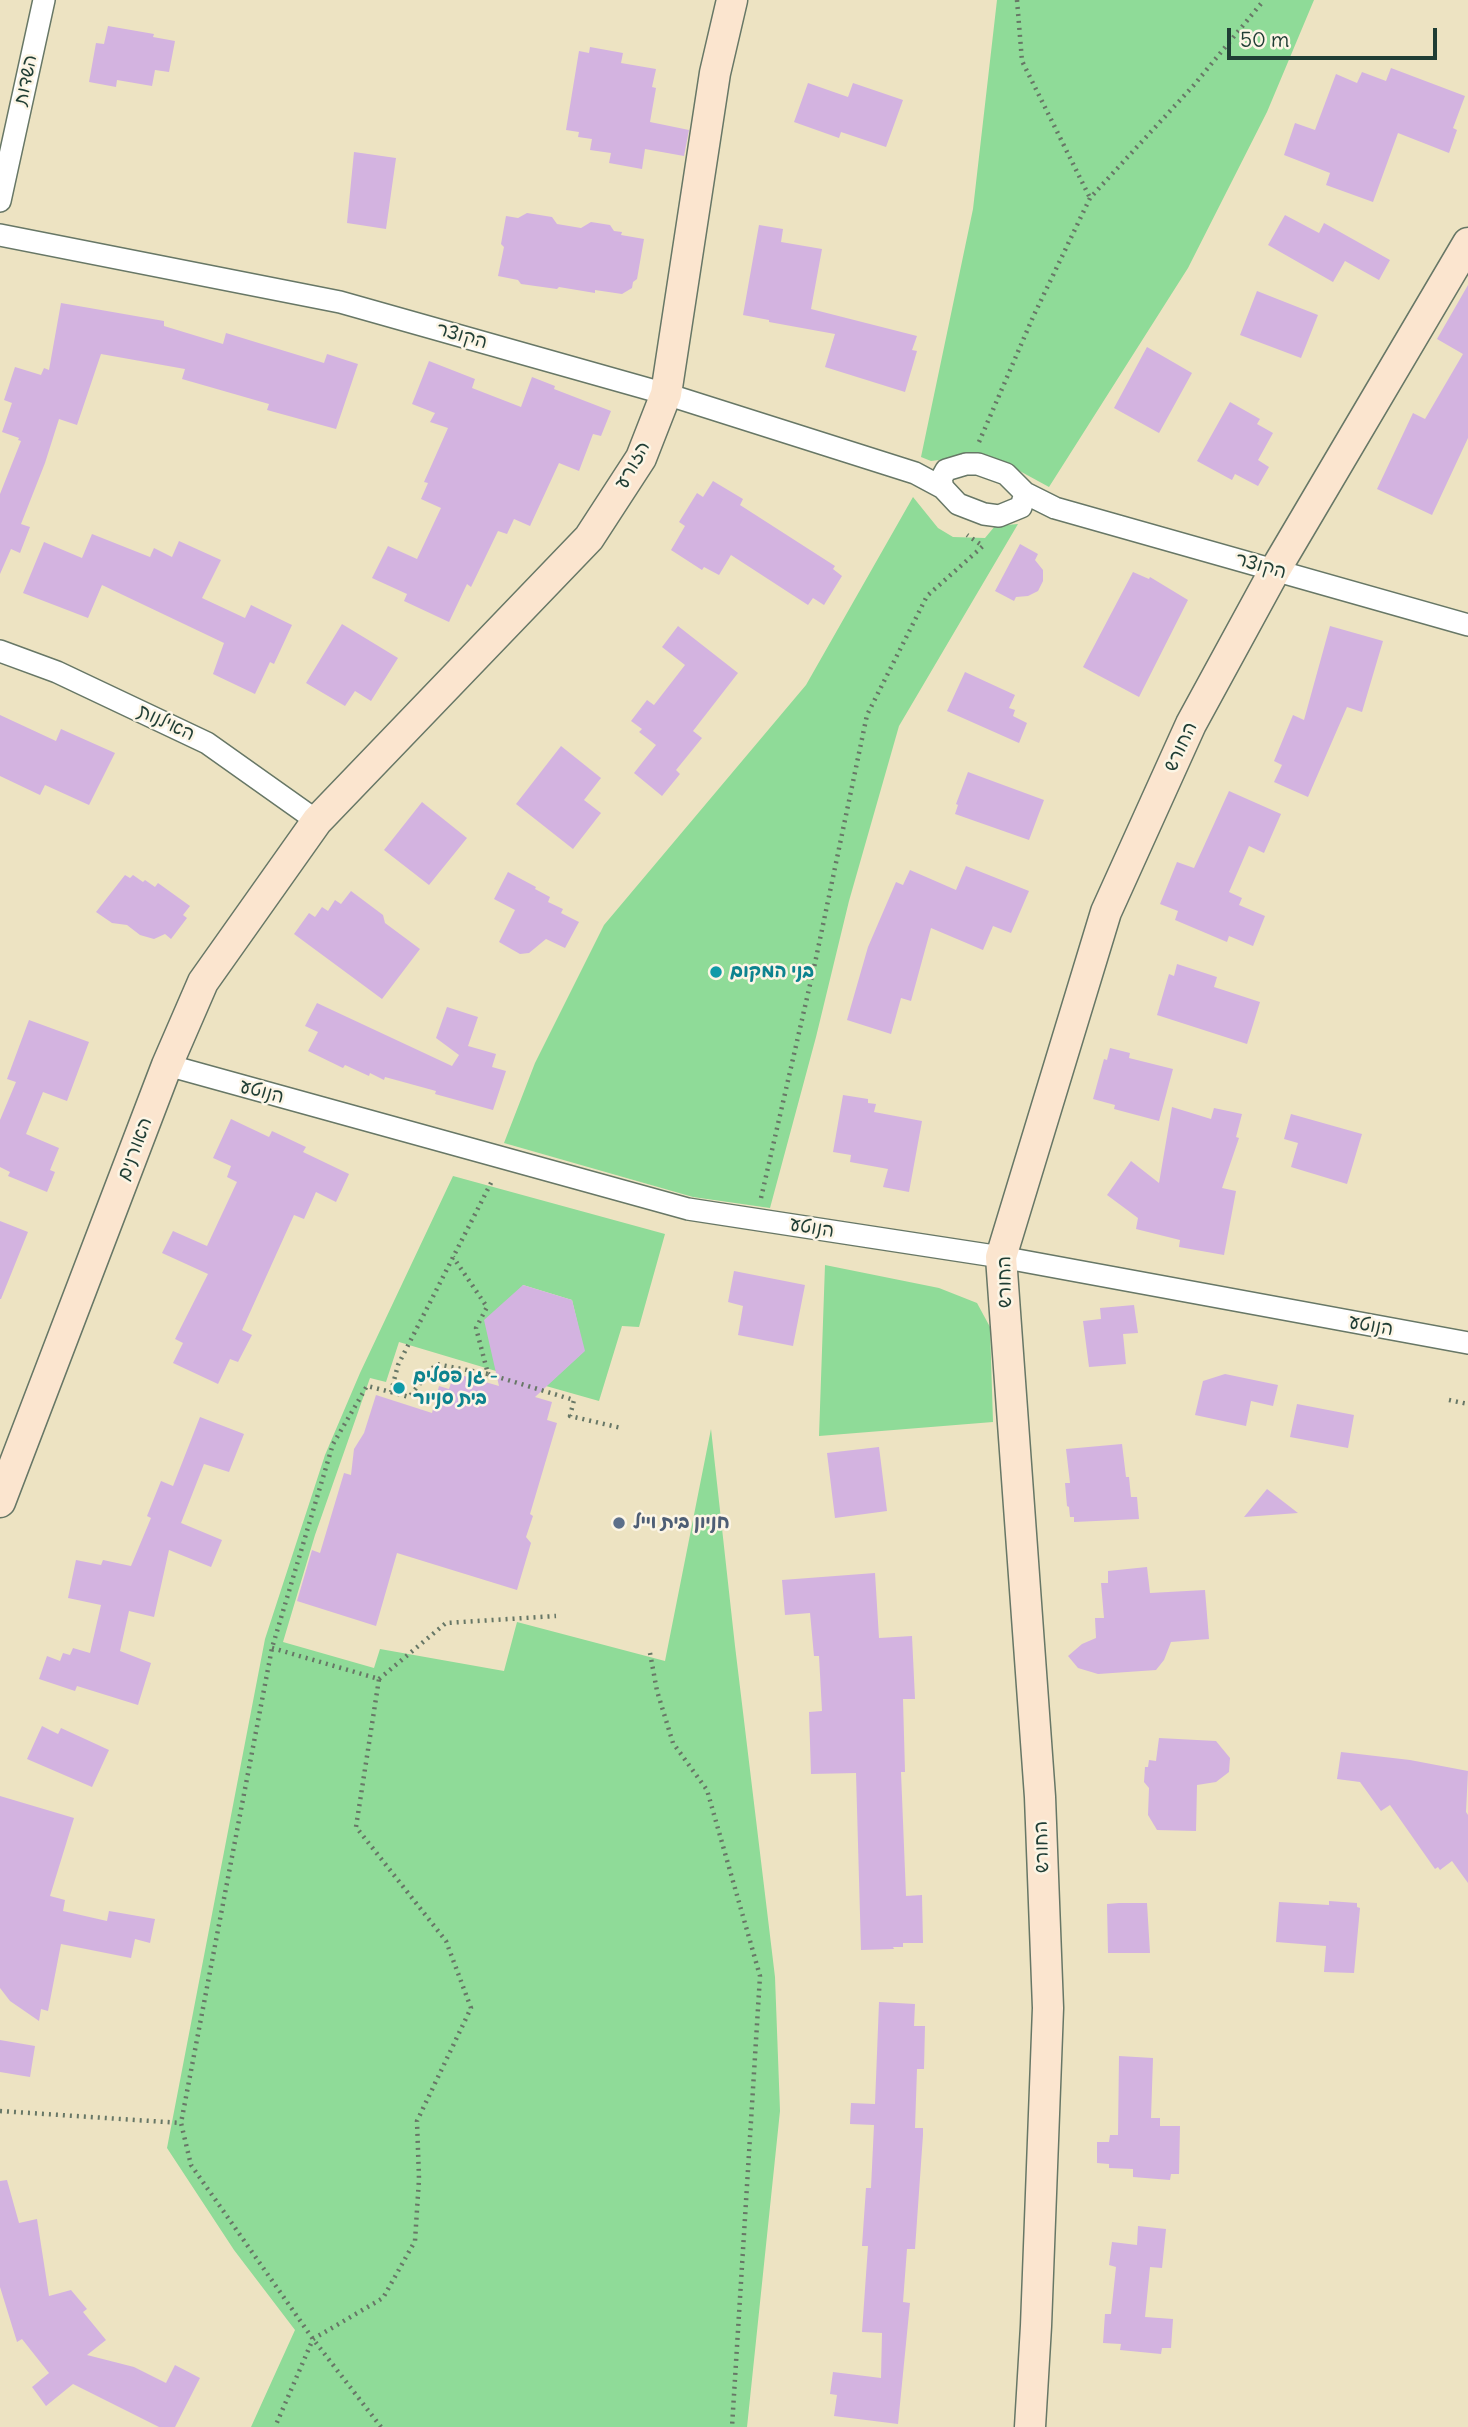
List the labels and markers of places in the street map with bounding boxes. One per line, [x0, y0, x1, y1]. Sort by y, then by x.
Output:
place label: בני המקום [730, 961, 814, 983]
marker: בני המקום [708, 964, 724, 980]
place label: גן פסלים - בית סניור [413, 1366, 498, 1410]
marker: גן פסלים - בית סניור [391, 1380, 407, 1396]
place label: חניון בית וייל [633, 1512, 730, 1534]
marker: חניון בית וייל [611, 1515, 627, 1531]

